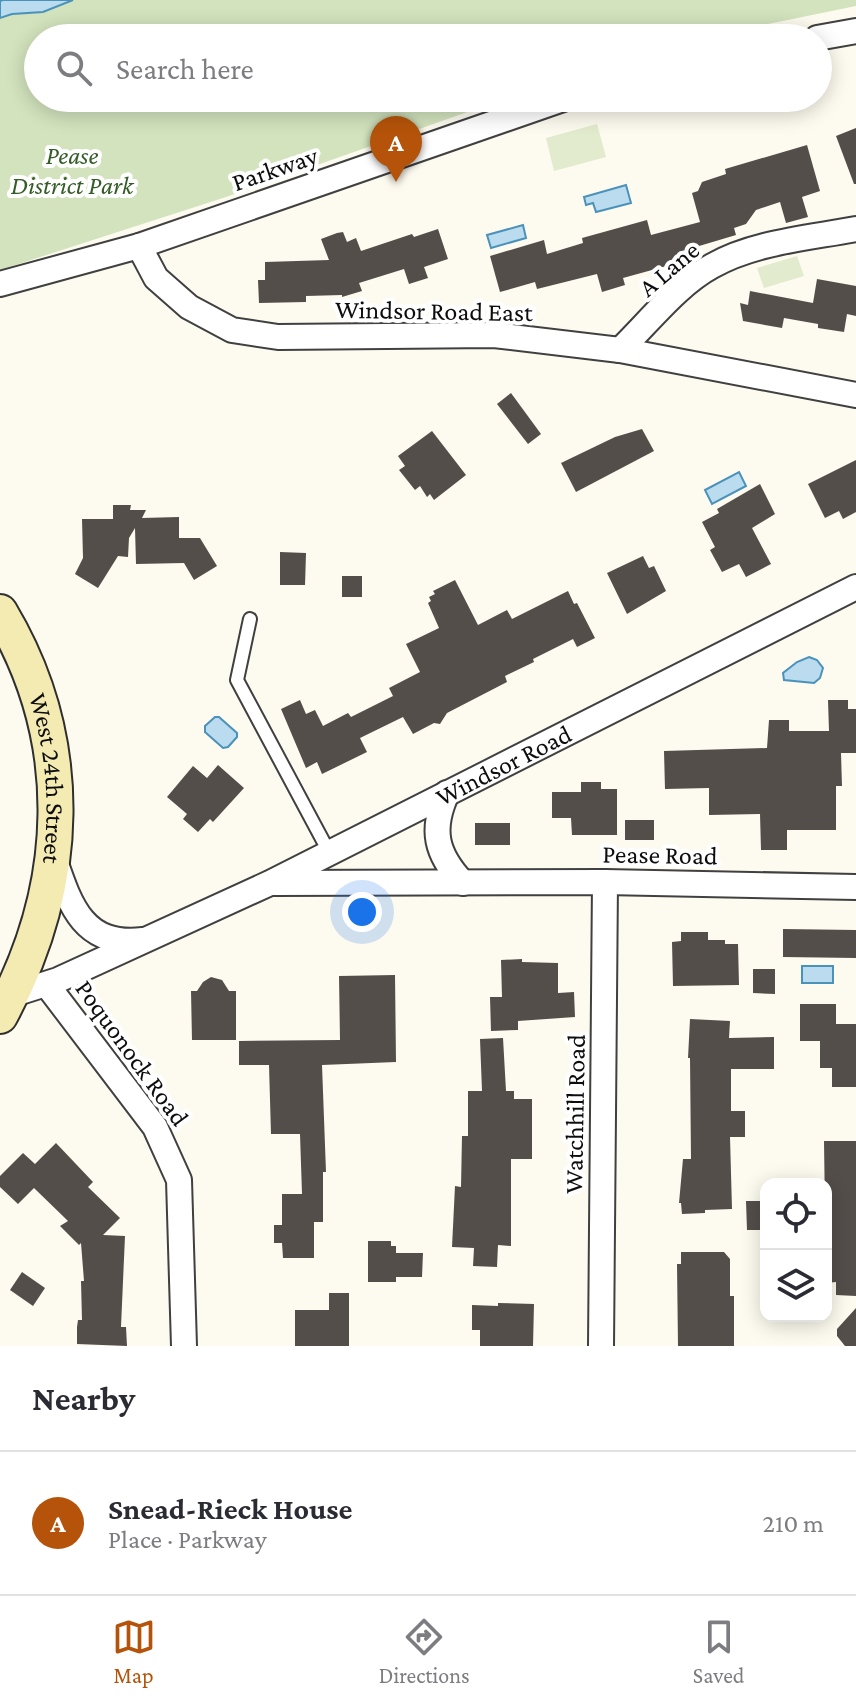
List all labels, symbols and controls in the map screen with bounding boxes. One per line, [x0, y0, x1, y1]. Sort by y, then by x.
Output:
search box [24, 24, 832, 112]
icon: search [52, 46, 96, 90]
text: Search here [116, 52, 254, 85]
pin: A [370, 116, 422, 182]
park label: Pease District Park [11, 141, 135, 200]
street label: Parkway [228, 141, 323, 197]
street label: A Lane [633, 235, 705, 303]
street label: Windsor Road East [335, 295, 533, 327]
street label: West 24th Street [24, 690, 70, 866]
street label: Windsor Road [431, 719, 576, 811]
street label: Pease Road [602, 839, 718, 871]
your location [342, 892, 382, 932]
street label: Poquonock Road [69, 975, 195, 1132]
street label: Watchhill Road [559, 1034, 591, 1194]
map controls [760, 1178, 832, 1322]
button: locate [760, 1178, 832, 1250]
button: layers [760, 1250, 832, 1322]
text: Nearby [32, 1380, 135, 1417]
text: Snead-Rieck House [108, 1492, 352, 1525]
text: A [50, 1509, 66, 1538]
text: 210 m [763, 1509, 824, 1538]
text: Place · Parkway [108, 1525, 267, 1554]
tab: Map [112, 1615, 156, 1688]
tab: Directions [379, 1615, 470, 1688]
tab: Saved [693, 1615, 744, 1688]

